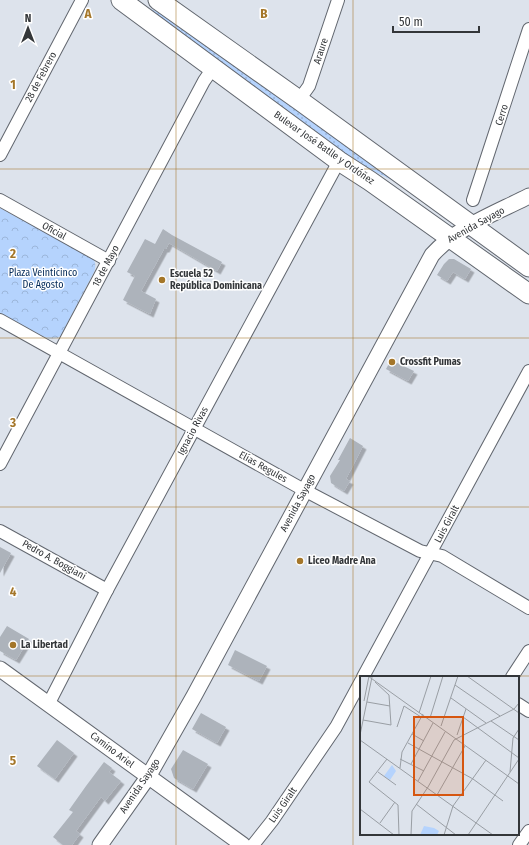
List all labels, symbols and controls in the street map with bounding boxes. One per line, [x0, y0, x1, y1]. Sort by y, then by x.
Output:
text: A [83, 6, 92, 21]
text: B [260, 6, 268, 21]
north arrow [8, 8, 48, 48]
scale bar [393, 8, 479, 34]
text: N [25, 12, 31, 25]
text: 50 m [399, 15, 423, 29]
street label: Araure [311, 36, 331, 66]
street label: 28 de Febrero [23, 50, 59, 104]
text: 1 [10, 77, 16, 92]
street label: Cerro [493, 103, 511, 127]
street label: Bulevar José Batlle y Ordóñez [271, 109, 377, 187]
street label: Avenida Sayago [445, 204, 507, 246]
street label: Oficial [40, 220, 68, 243]
street label: 18 de Mayo [90, 243, 122, 289]
text: 2 [9, 246, 16, 261]
park label: Plaza Veinticinco De Agosto [9, 267, 77, 291]
place label: Escuela 52 República Dominicana [170, 268, 262, 292]
marker: Escuela 52 República Dominicana [157, 275, 167, 285]
place label: Crossfit Pumas [400, 356, 462, 368]
marker: Crossfit Pumas [387, 357, 397, 367]
street label: Ignacio Rivas [175, 405, 211, 457]
text: 3 [9, 415, 16, 430]
street label: Elías Regules [237, 448, 290, 485]
street label: Avenida Sayago [278, 472, 318, 534]
street label: Luis Giralt [432, 503, 462, 545]
street label: Pedro A. Boggiani [20, 537, 88, 583]
place label: Liceo Madre Ana [308, 555, 376, 567]
marker: Liceo Madre Ana [295, 556, 305, 566]
text: 4 [10, 584, 17, 599]
place label: La Libertad [21, 639, 68, 651]
marker: La Libertad [8, 640, 18, 650]
inset map [360, 676, 519, 835]
street label: Camino Ariel [88, 730, 137, 771]
text: 5 [10, 753, 16, 768]
street label: Avenida Sayago [117, 756, 163, 816]
street label: Luis Giralt [266, 784, 300, 825]

